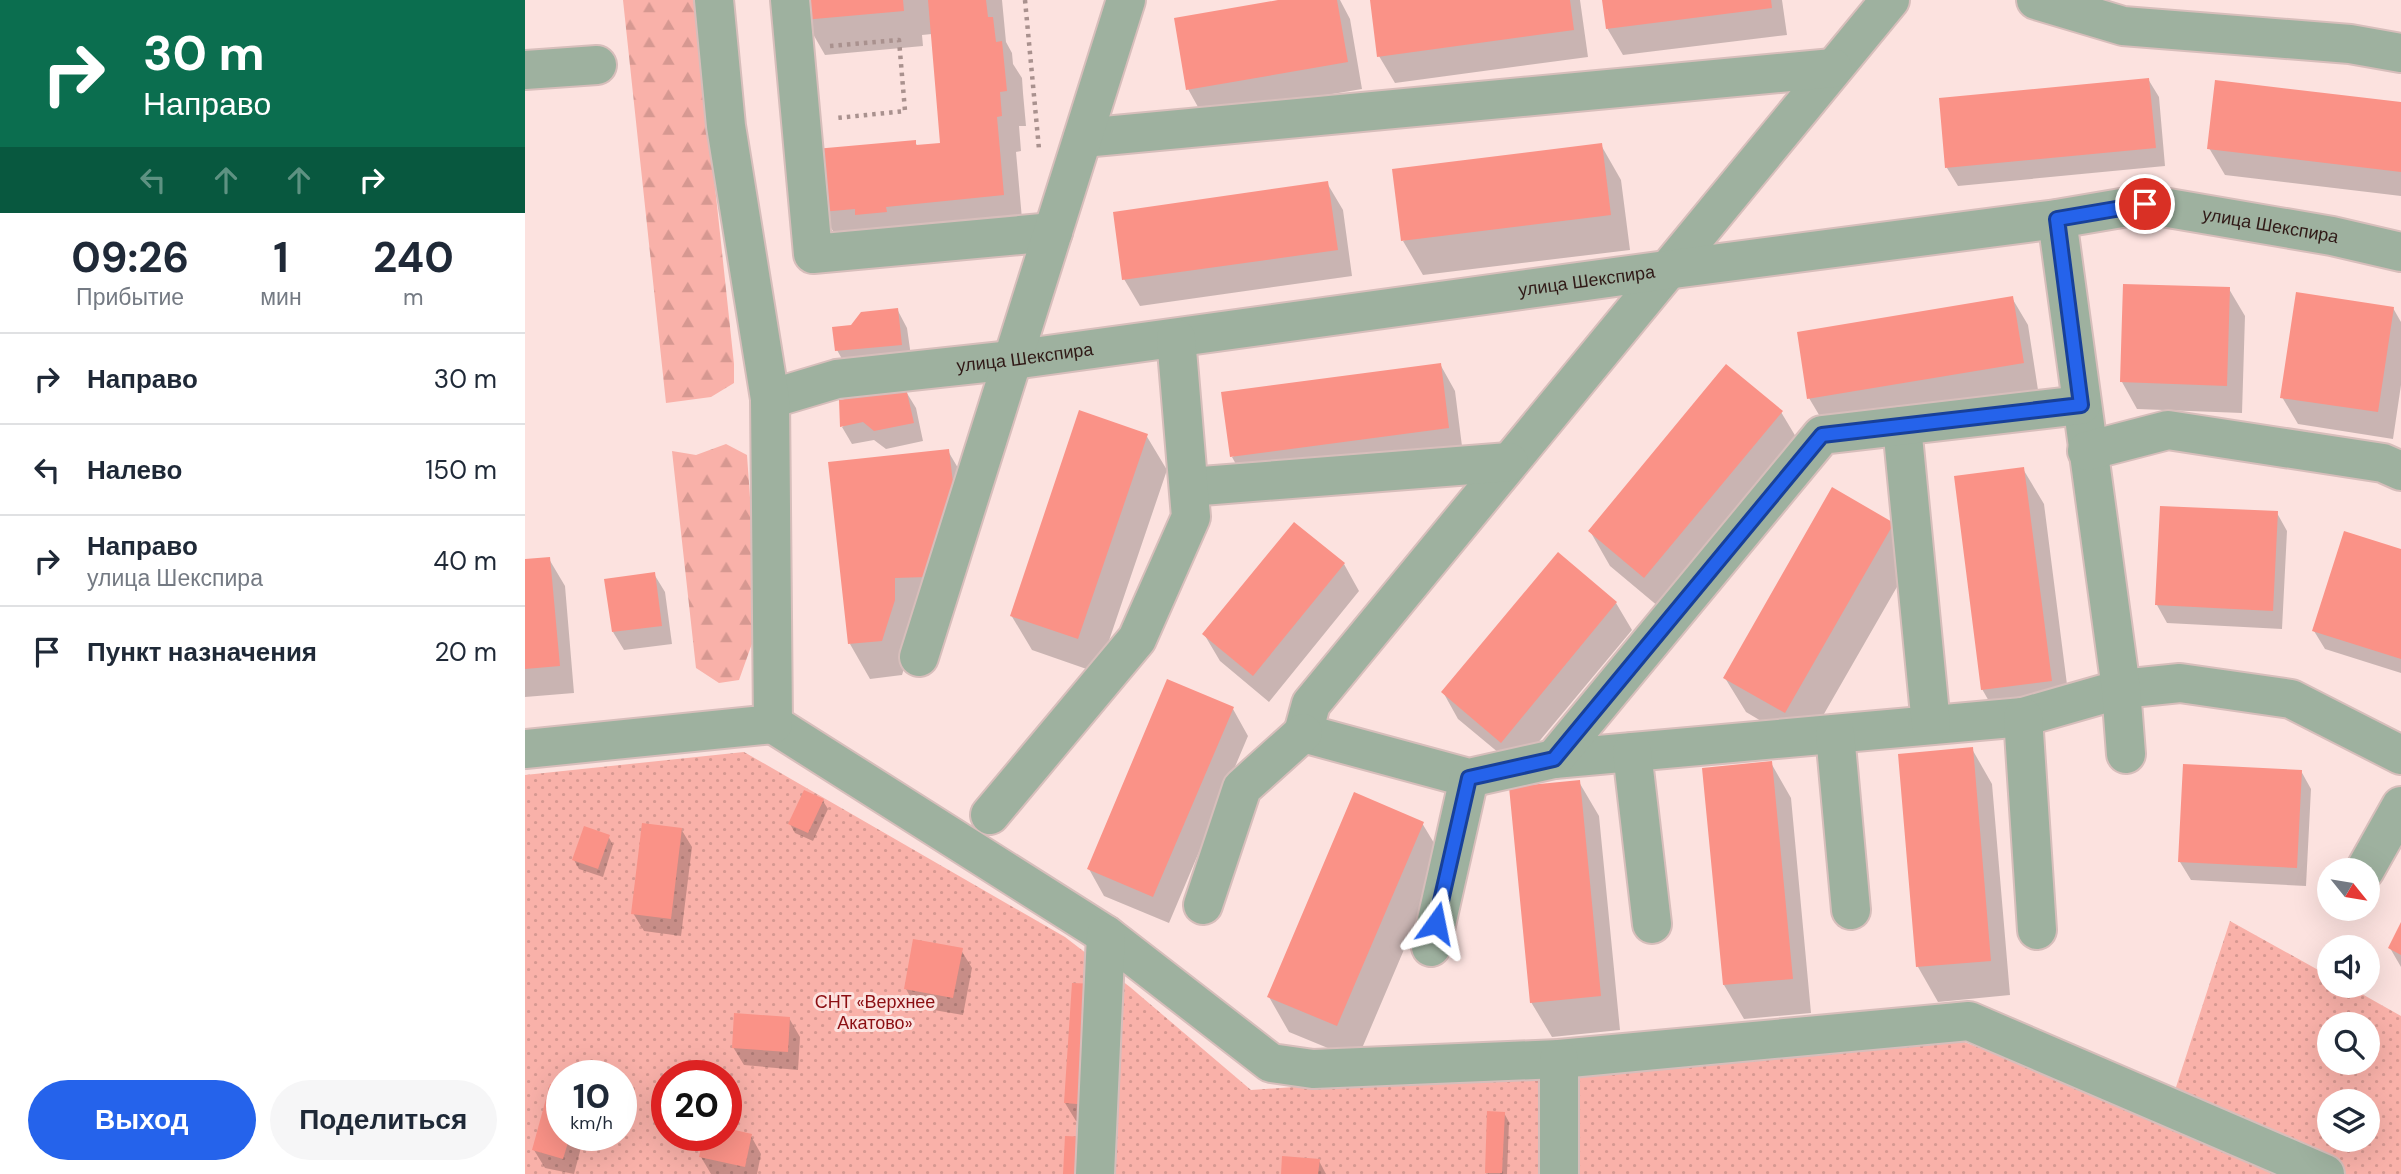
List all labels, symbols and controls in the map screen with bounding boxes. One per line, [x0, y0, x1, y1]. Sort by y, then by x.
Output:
text: 30 m [143, 21, 265, 85]
icon: right [28, 28, 119, 119]
text: Направо [143, 83, 271, 125]
icon: left [134, 161, 172, 199]
icon: ahead [207, 161, 245, 199]
icon: ahead [280, 161, 318, 199]
icon: right [353, 161, 391, 199]
pin [2115, 174, 2175, 234]
icon: arrive [2126, 185, 2164, 223]
street label: улица Шекспира [2201, 202, 2342, 249]
text: 09:26 [71, 230, 189, 285]
text: 1 [273, 230, 289, 285]
text: 240 [373, 230, 454, 285]
street label: улица Шекспира [1517, 260, 1657, 302]
text: Прибытие [76, 282, 184, 312]
text: мин [260, 282, 302, 312]
text: m [403, 282, 424, 312]
street label: улица Шекспира [955, 337, 1096, 378]
icon: right [28, 360, 66, 398]
text: Направо [87, 362, 198, 396]
text: 30 m [434, 362, 497, 396]
icon: left [28, 451, 66, 489]
text: Налево [87, 453, 182, 487]
text: 150 m [425, 453, 497, 487]
text: Направо [87, 529, 198, 563]
icon: right [28, 542, 66, 580]
text: 40 m [433, 544, 497, 578]
text: улица Шекспира [87, 563, 263, 593]
icon: arrive [28, 633, 66, 671]
text: Пункт назначения [87, 635, 317, 669]
text: 20 m [434, 635, 497, 669]
north arrow [2317, 858, 2380, 920]
map controls [2317, 858, 2380, 1152]
position arrow [1399, 886, 1473, 960]
button: sound [2317, 935, 2380, 998]
park label: СНТ «Верхнее Акатово» [815, 990, 935, 1035]
button: search [2317, 1012, 2380, 1075]
speed limit sign: 20 [651, 1060, 742, 1151]
text: 10 [573, 1073, 610, 1119]
button: Выход [28, 1080, 256, 1160]
button: Поделиться [270, 1080, 497, 1160]
button: layers [2317, 1089, 2380, 1152]
text: km/h [570, 1111, 613, 1135]

